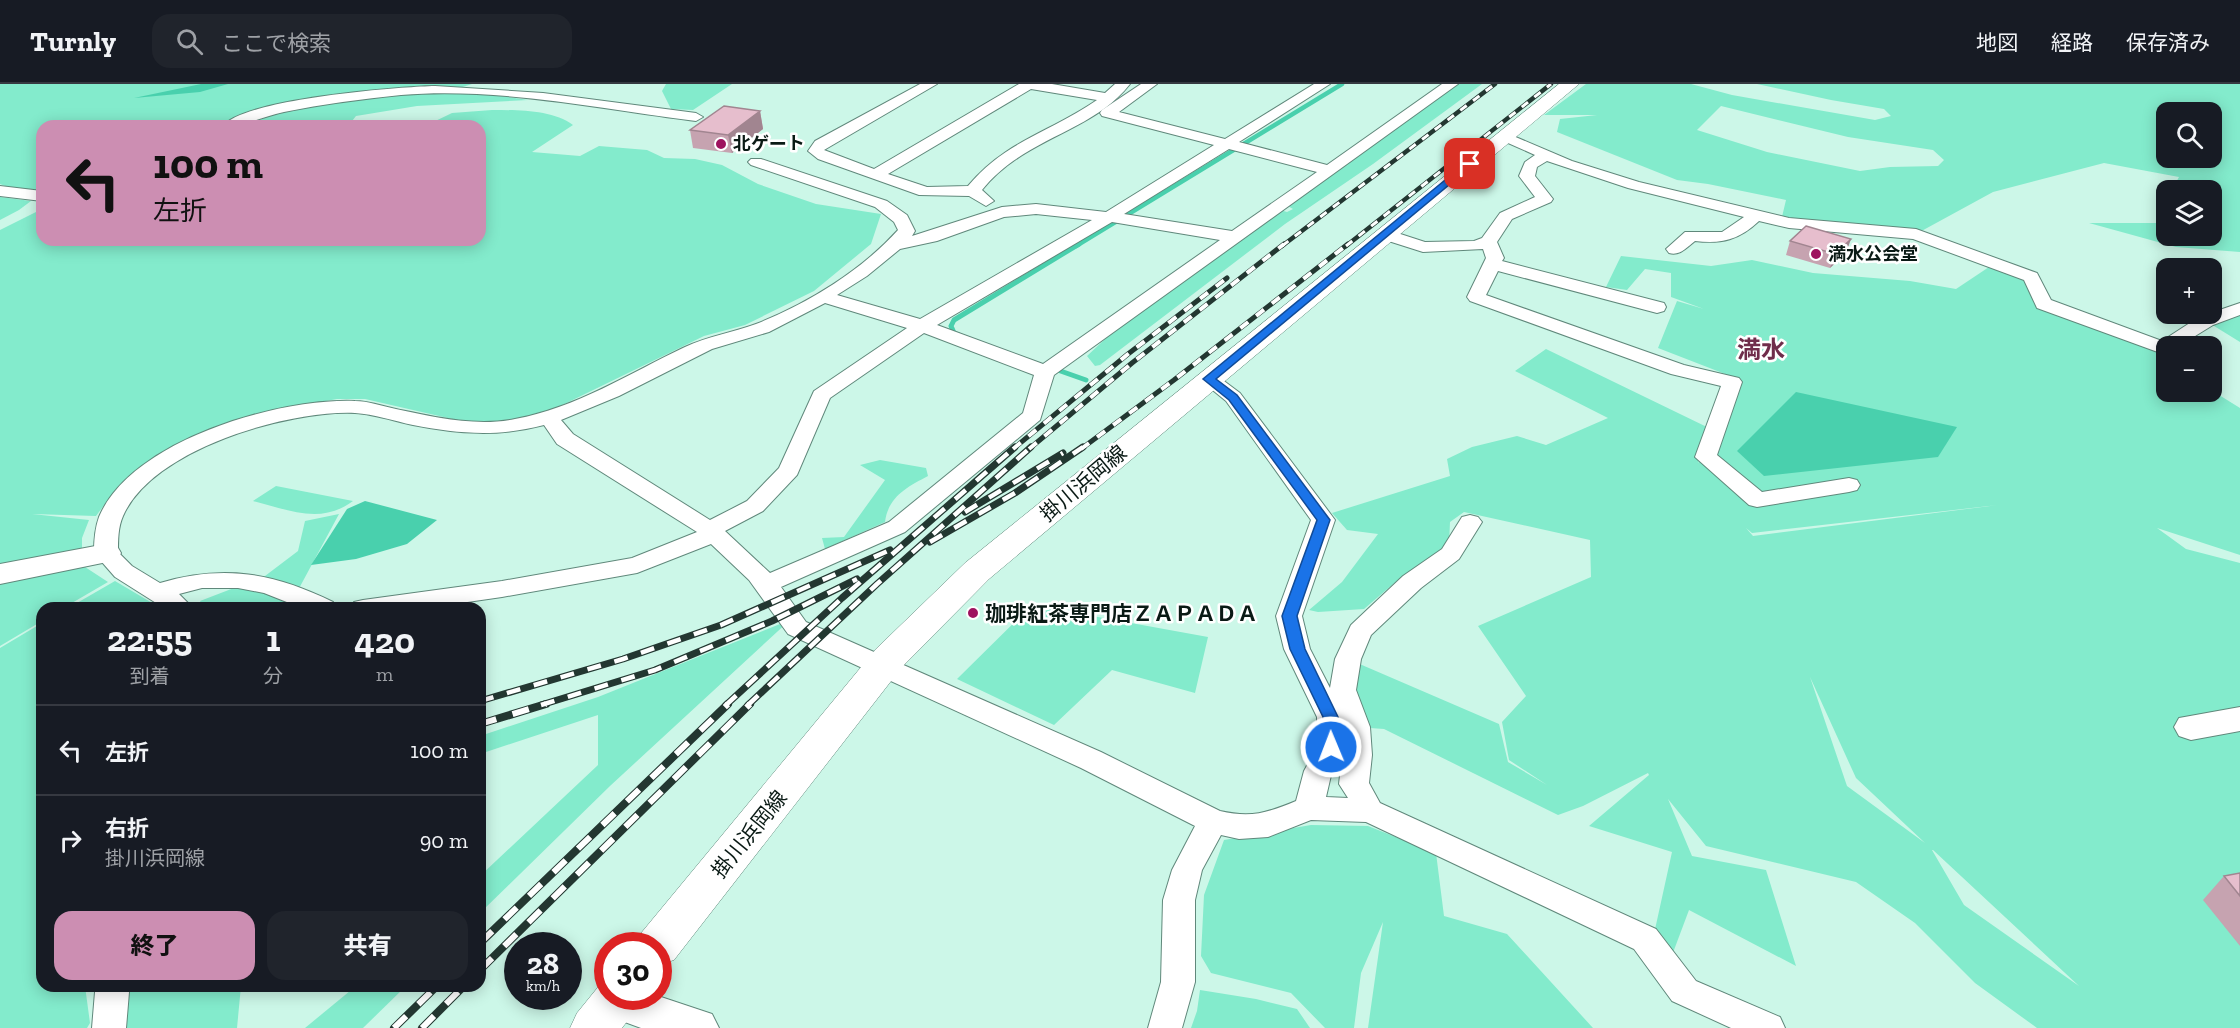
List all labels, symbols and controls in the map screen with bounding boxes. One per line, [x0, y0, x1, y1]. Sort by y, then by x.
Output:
search box [152, 14, 572, 68]
text: Turnly [30, 25, 116, 58]
icon: search [173, 25, 206, 58]
text: ここで検索 [221, 30, 331, 57]
text: 地図 [1976, 30, 2018, 55]
text: 経路 [2051, 30, 2093, 55]
text: 保存済み [2126, 30, 2210, 55]
map controls [2156, 102, 2222, 402]
button: search [2156, 102, 2222, 168]
place label: 北ゲート [733, 133, 805, 155]
marker: 北ゲート [714, 137, 728, 151]
text: 100 m [153, 138, 263, 189]
pin [1444, 138, 1495, 189]
icon: left [54, 144, 132, 222]
icon: arrive [1453, 147, 1486, 180]
button: layers [2156, 180, 2222, 246]
text: 左折 [153, 195, 207, 227]
place label: 満水公会堂 [1828, 243, 1918, 265]
marker: 満水公会堂 [1809, 247, 1823, 261]
button: + [2156, 258, 2222, 324]
district label: 満水 [1737, 335, 1785, 364]
button: − [2156, 336, 2222, 402]
street label: 掛川浜岡線 [1035, 440, 1131, 526]
place label: 珈琲紅茶専門店ＺＡＰＡＤＡ [985, 601, 1258, 626]
marker: 珈琲紅茶専門店ＺＡＰＡＤＡ [966, 606, 980, 620]
text: 22:55 [107, 617, 192, 660]
text: 1 [266, 617, 281, 660]
text: 420 [354, 619, 415, 662]
text: m [376, 662, 393, 686]
text: 到着 [130, 664, 170, 688]
text: 分 [263, 664, 283, 688]
position arrow [1299, 715, 1363, 779]
icon: left [54, 734, 87, 767]
text: 100 m [410, 737, 468, 764]
text: 左折 [105, 739, 149, 766]
street label: 掛川浜岡線 [706, 785, 792, 883]
text: 右折 [105, 815, 149, 842]
icon: right [54, 824, 87, 857]
text: 90 m [420, 827, 468, 854]
text: 掛川浜岡線 [105, 846, 205, 870]
button: 終了 [54, 911, 255, 980]
button: 共有 [267, 911, 468, 980]
speed limit sign: 30 [594, 932, 672, 1010]
text: 28 [527, 946, 559, 982]
text: km/h [526, 977, 560, 995]

